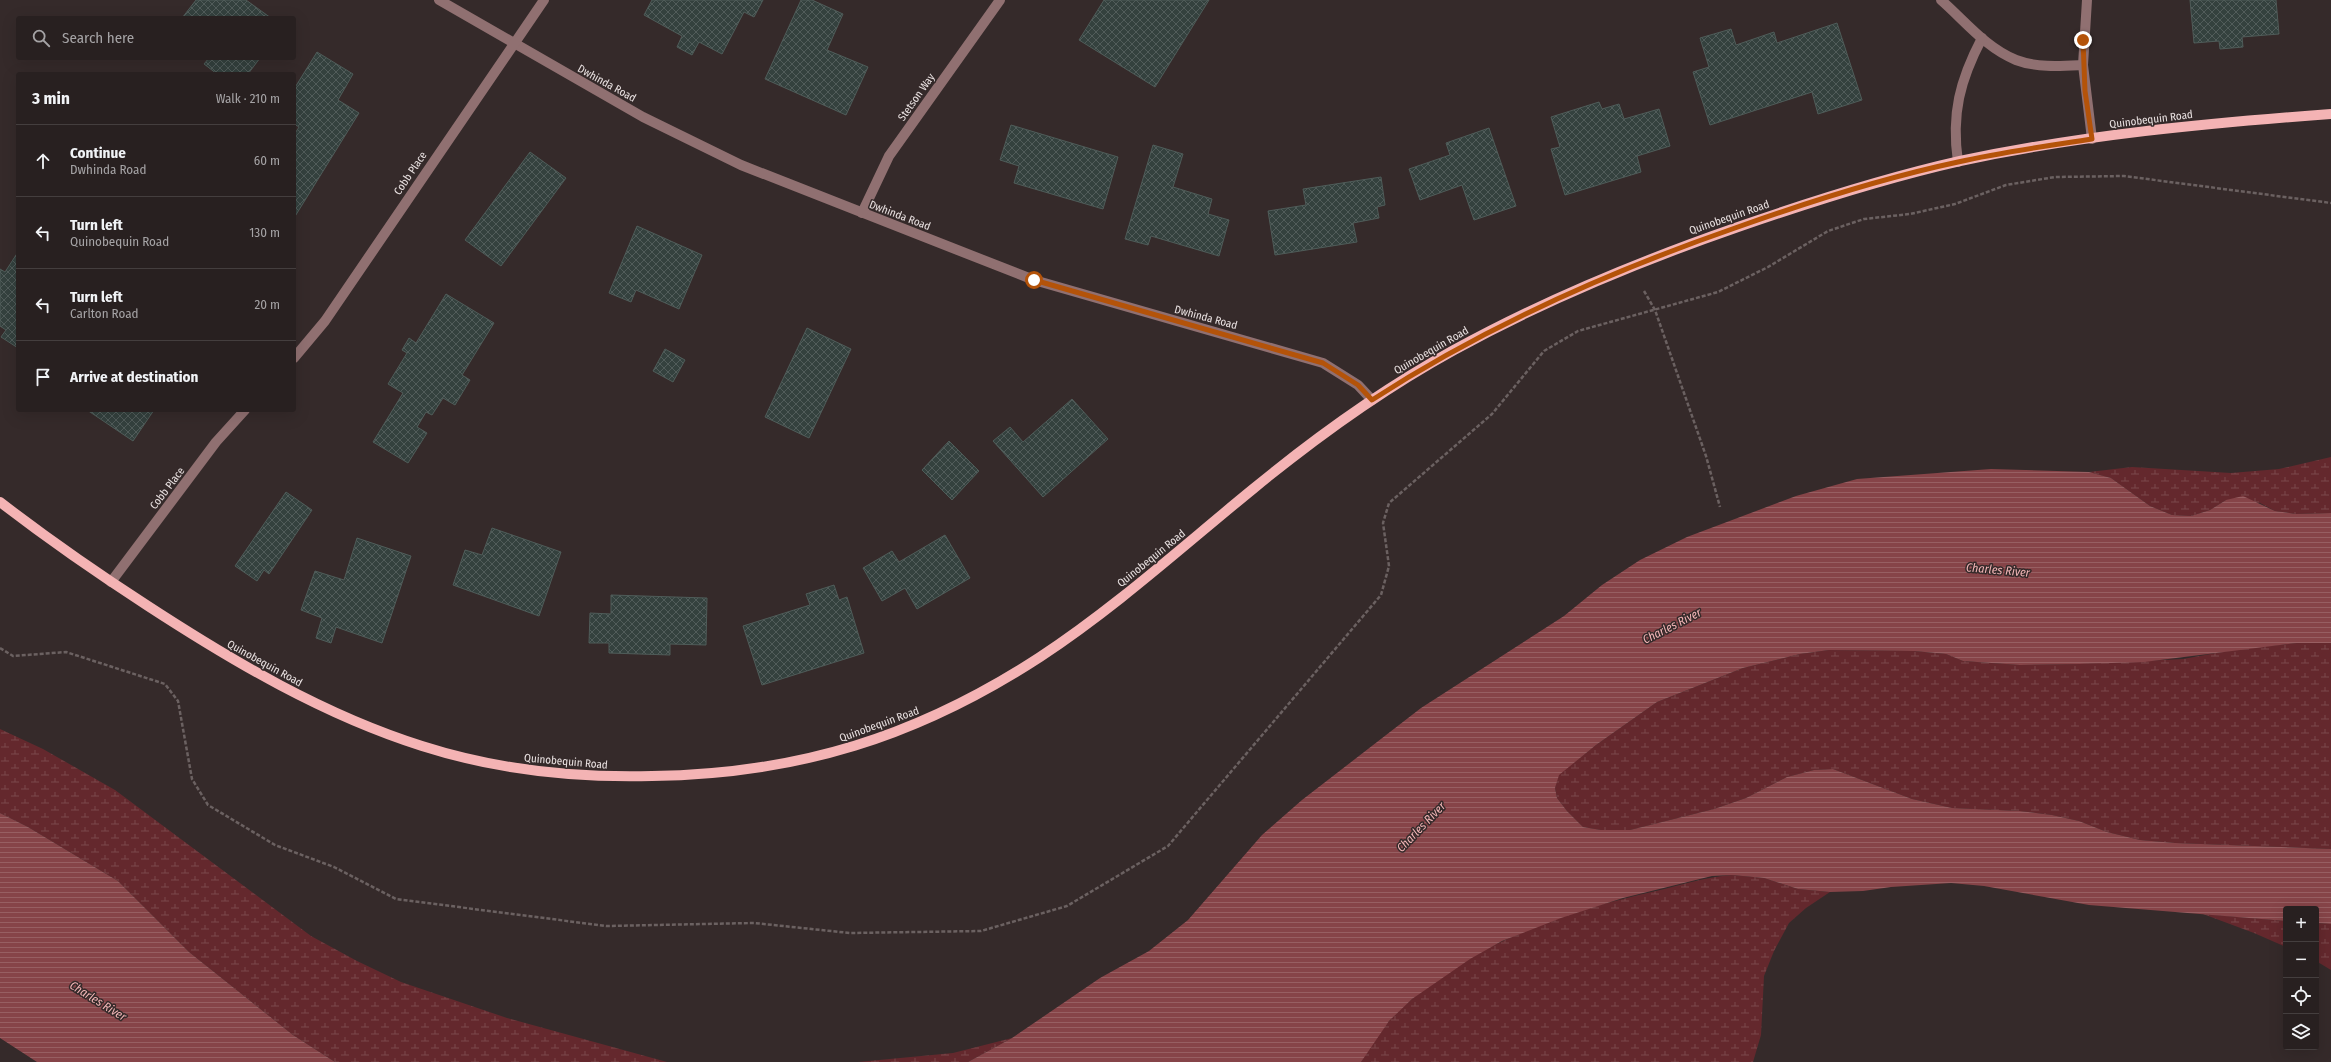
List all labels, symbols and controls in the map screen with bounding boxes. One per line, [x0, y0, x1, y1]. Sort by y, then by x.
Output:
search box [16, 16, 296, 60]
icon: search [30, 27, 52, 49]
text: Search here [62, 29, 134, 47]
route end [2074, 31, 2092, 49]
street label: Dwhinda Road [575, 62, 638, 105]
street label: Stetson Way [895, 71, 938, 123]
text: 3 min [32, 88, 70, 109]
text: Walk · 210 m [216, 91, 280, 106]
street label: Quinobequin Road [2109, 108, 2194, 131]
text: Continue [70, 144, 126, 162]
street label: Cobb Place [391, 149, 430, 197]
icon: ahead [32, 150, 54, 172]
text: 60 m [254, 153, 280, 168]
text: Dwhinda Road [70, 162, 146, 177]
street label: Dwhinda Road [867, 198, 932, 233]
street label: Quinobequin Road [1687, 198, 1771, 237]
text: Turn left [70, 216, 123, 234]
icon: left [32, 222, 54, 244]
text: 130 m [249, 225, 280, 240]
text: Quinobequin Road [70, 234, 169, 249]
route start [1025, 271, 1043, 289]
text: Turn left [70, 288, 123, 306]
icon: left [32, 294, 54, 316]
text: 20 m [254, 297, 280, 312]
street label: Dwhinda Road [1173, 303, 1239, 332]
text: Carlton Road [70, 306, 139, 321]
street label: Quinobequin Road [1392, 324, 1471, 377]
icon: arrive [32, 366, 54, 388]
text: Arrive at destination [70, 368, 198, 386]
street label: Cobb Place [147, 465, 187, 512]
street label: Quinobequin Road [1115, 527, 1188, 590]
water label: Charles River [1966, 560, 2031, 580]
water label: Charles River [1640, 605, 1704, 647]
street label: Quinobequin Road [225, 637, 305, 689]
street label: Quinobequin Road [838, 704, 921, 745]
street label: Quinobequin Road [524, 751, 608, 772]
water label: Charles River [1394, 799, 1449, 855]
map controls [2283, 906, 2319, 1050]
button: + [2283, 906, 2319, 942]
button: − [2283, 942, 2319, 978]
water label: Charles River [67, 978, 130, 1024]
button: locate [2283, 978, 2319, 1014]
button: layers [2283, 1014, 2319, 1050]

